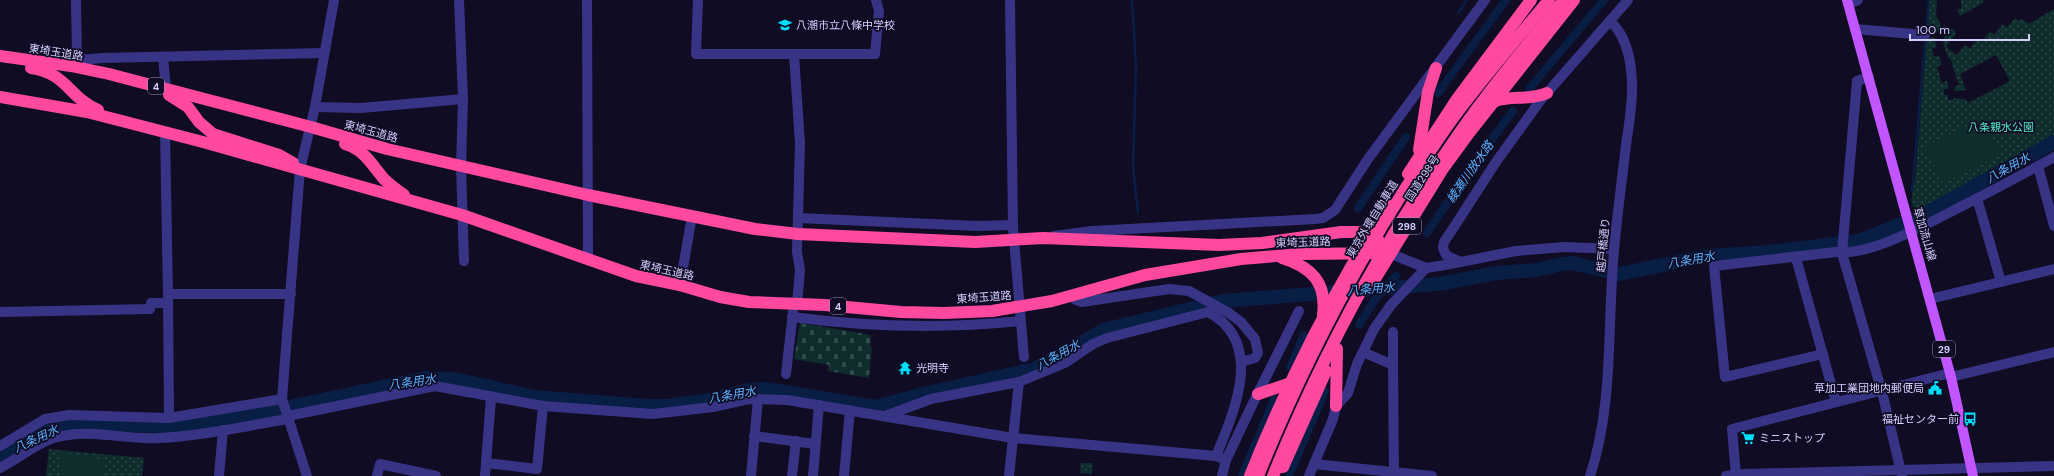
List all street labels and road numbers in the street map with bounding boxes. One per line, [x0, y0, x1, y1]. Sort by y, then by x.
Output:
street label: 東埼玉道路 [28, 41, 84, 63]
road number: 4 [148, 78, 164, 94]
street label: 東埼玉道路 [343, 117, 399, 145]
street label: 国道298号 [1402, 152, 1442, 204]
street label: 東京外環自動車道 [1343, 178, 1401, 260]
street label: 草加流山線 [1911, 206, 1939, 262]
street label: 越戸橋通り [1594, 217, 1612, 273]
road number: 298 [1393, 218, 1421, 234]
street label: 東埼玉道路 [1275, 234, 1331, 250]
street label: 東埼玉道路 [639, 257, 695, 283]
street label: 東埼玉道路 [956, 288, 1012, 306]
road number: 4 [830, 298, 846, 314]
road number: 29 [1933, 341, 1955, 357]

